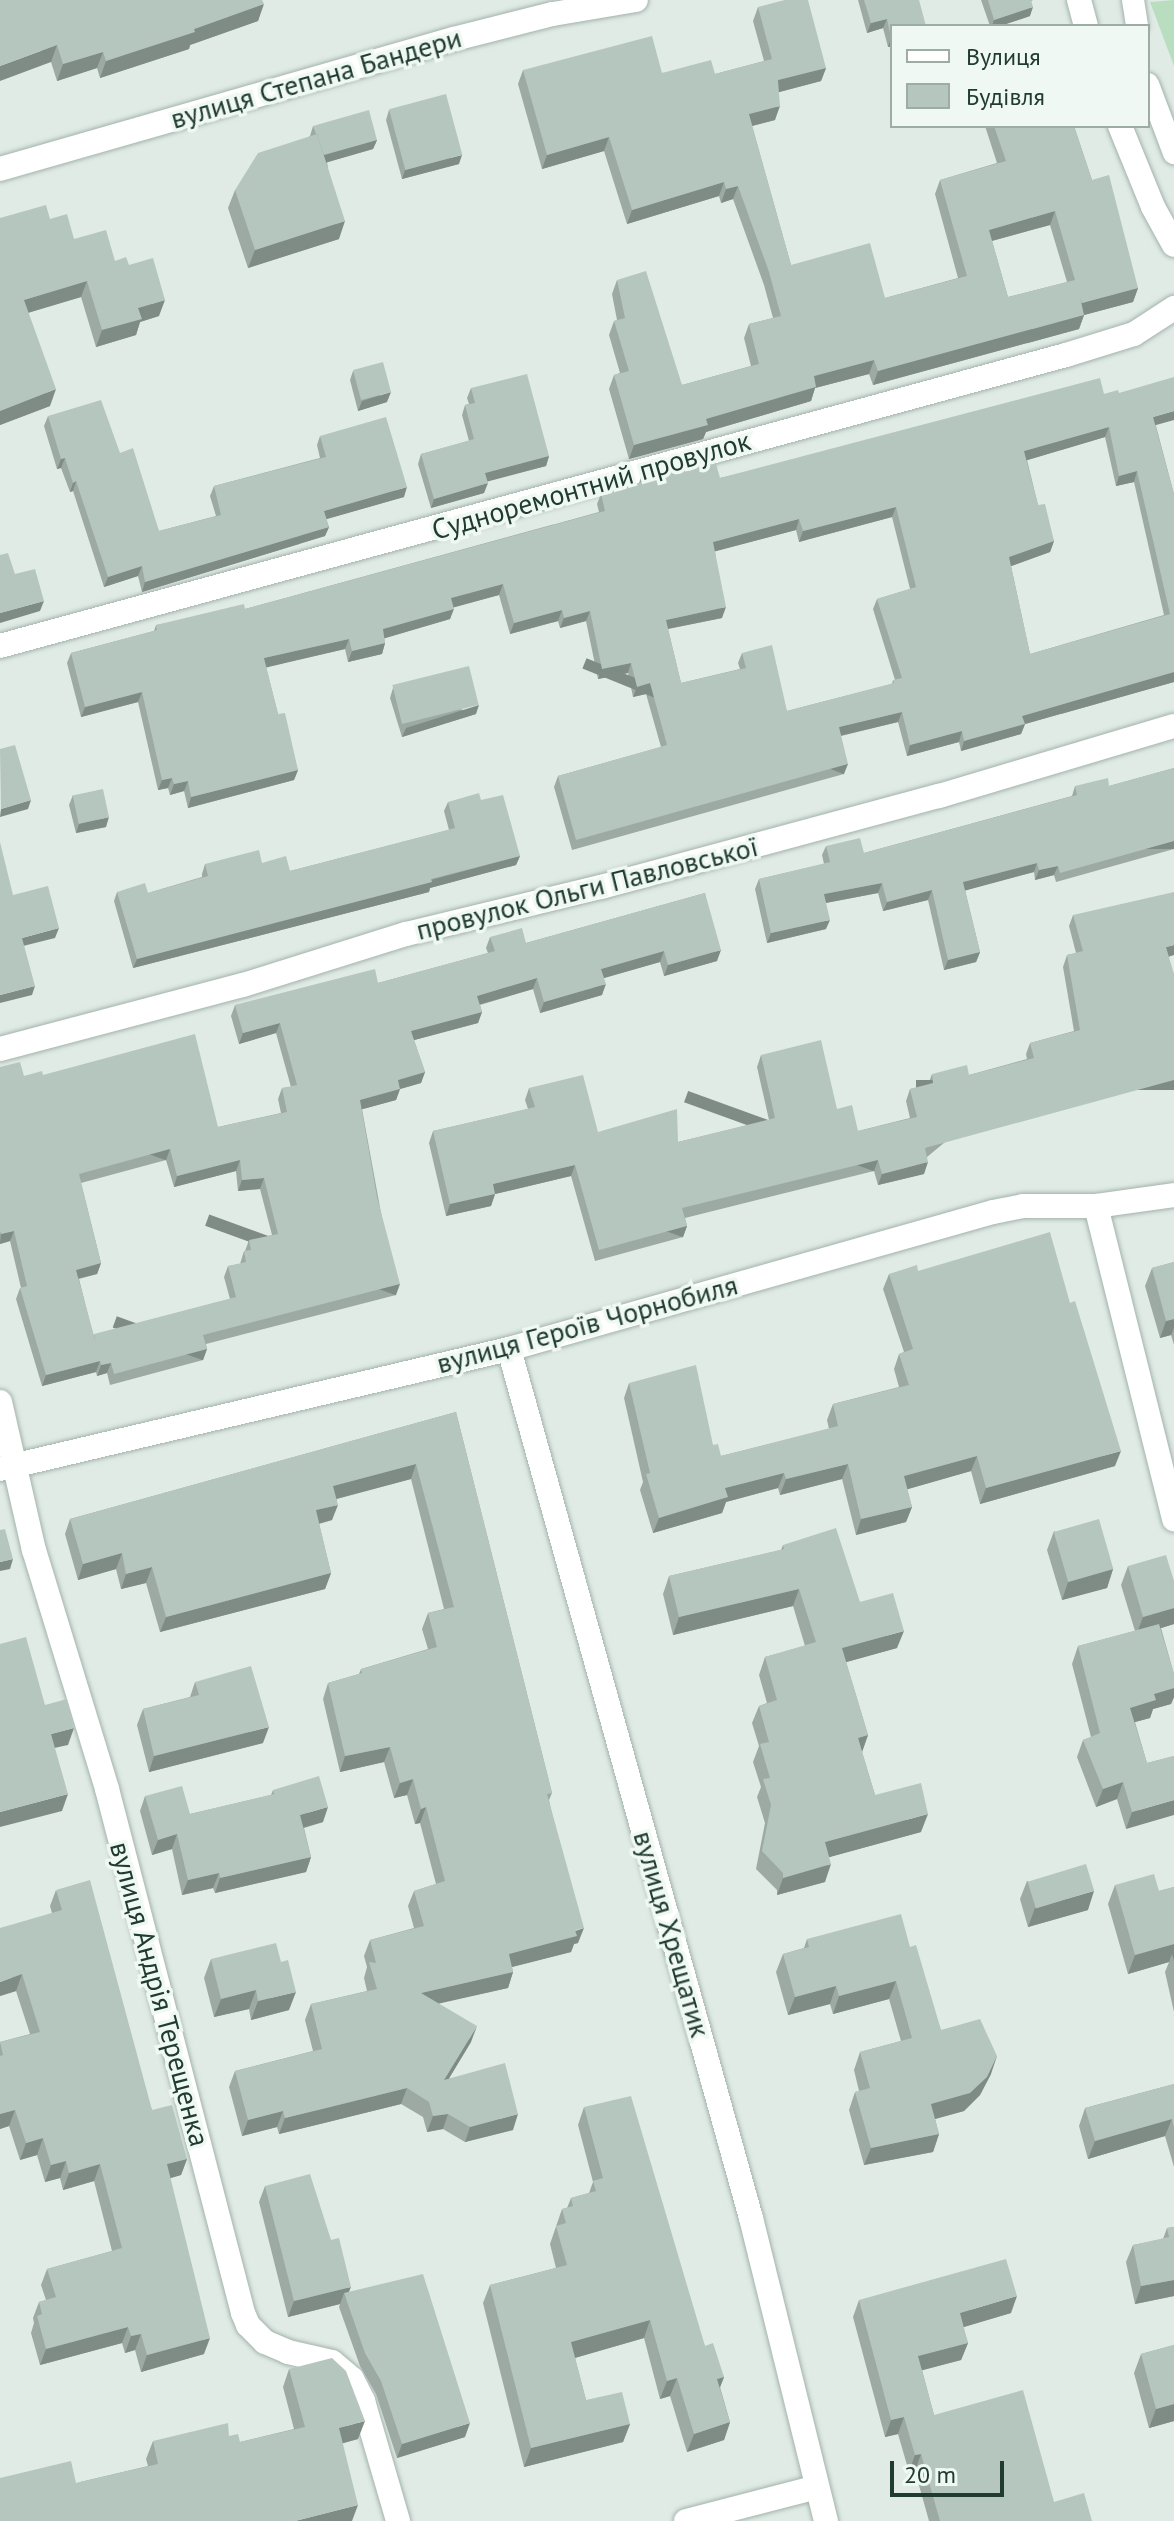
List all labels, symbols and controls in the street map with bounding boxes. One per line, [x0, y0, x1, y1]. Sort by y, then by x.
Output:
street label: вулиця Степана Бандери [167, 20, 465, 136]
legend [890, 24, 1150, 128]
text: Вулиця [966, 41, 1041, 72]
text: Будівля [966, 81, 1045, 112]
street label: Судноремонтний провулок [428, 423, 754, 547]
street label: провулок Ольги Павловської [413, 829, 761, 947]
street label: вулиця Героїв Чорнобиля [433, 1268, 741, 1380]
street label: вулиця Хрещатик [626, 1827, 718, 2041]
street label: вулиця Андрія Терещенка [103, 1837, 217, 2151]
scale bar [894, 2445, 1008, 2495]
text: 20 m [904, 2459, 956, 2490]

